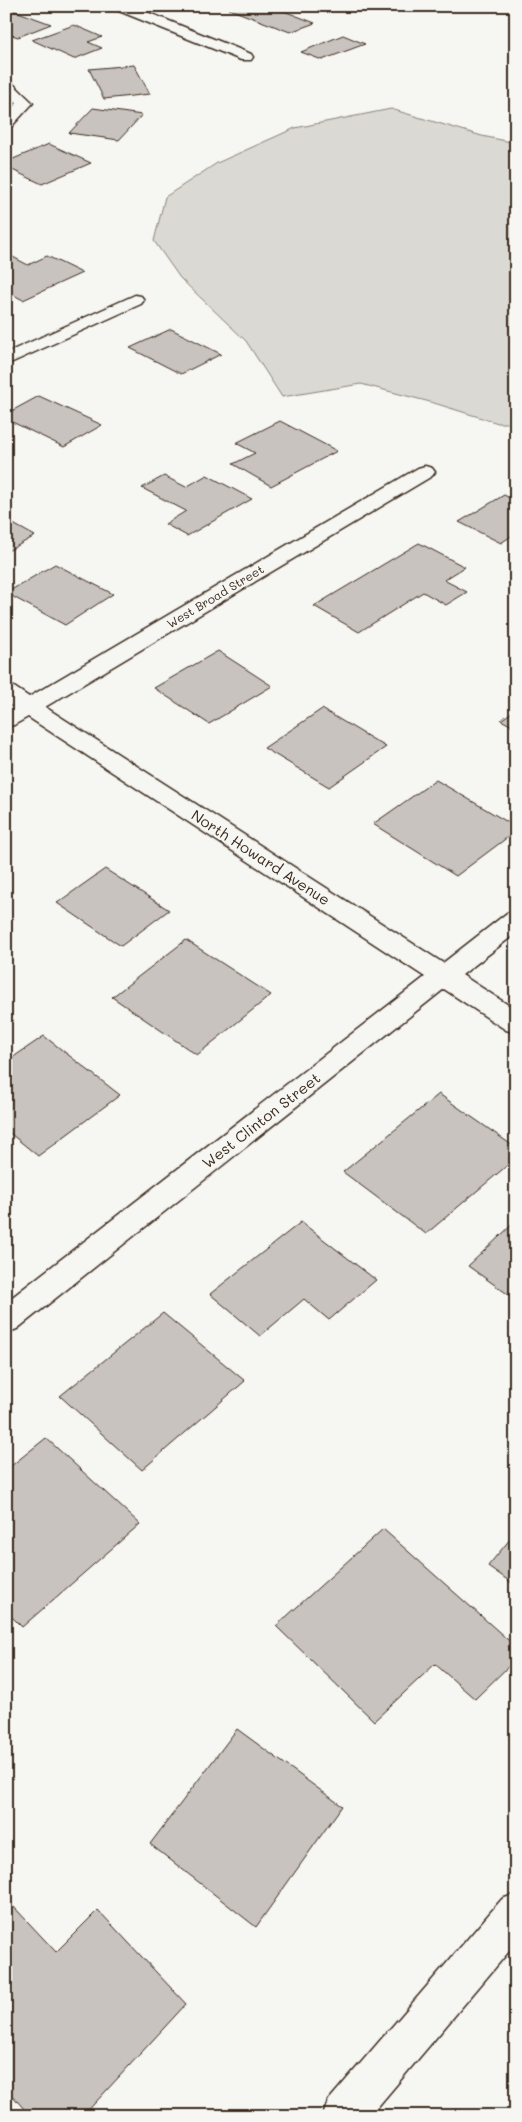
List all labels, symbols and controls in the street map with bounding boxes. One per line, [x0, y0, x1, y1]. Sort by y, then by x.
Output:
street label: West Broad Street [163, 561, 267, 631]
street label: North Howard Avenue [188, 805, 334, 909]
street label: West Clinton Street [198, 1068, 324, 1172]

